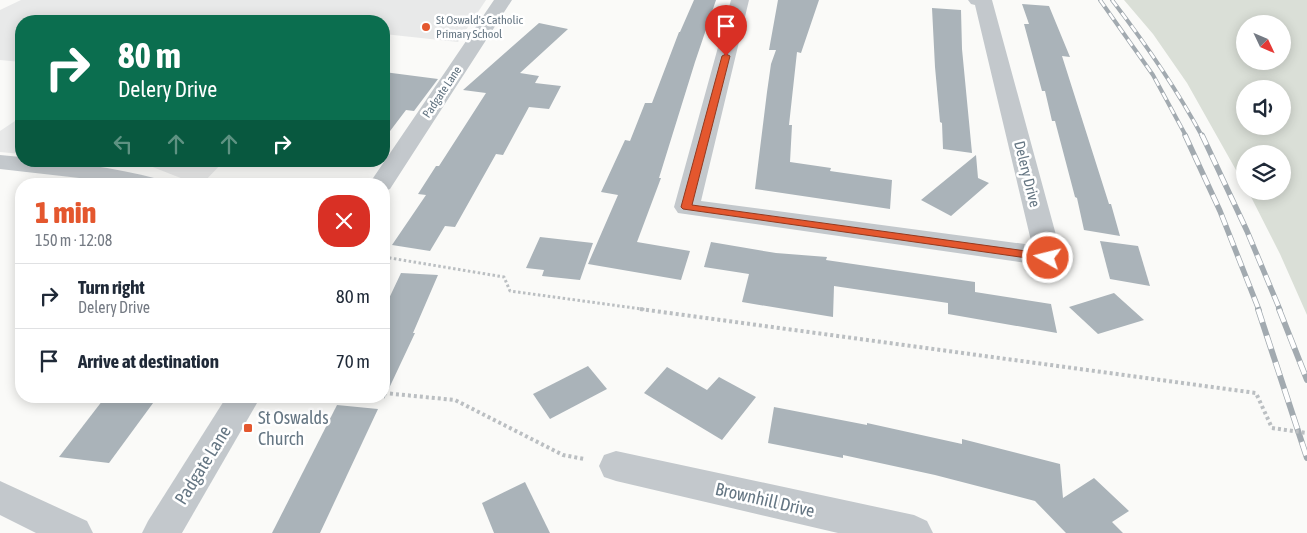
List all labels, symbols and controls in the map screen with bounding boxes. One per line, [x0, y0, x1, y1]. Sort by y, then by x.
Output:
pin [705, 5, 747, 56]
icon: arrive [712, 12, 740, 40]
place label: St Oswald's Catholic Primary School [436, 13, 523, 41]
north arrow [1236, 15, 1291, 70]
map controls [1236, 15, 1291, 200]
marker: St Oswald's Catholic Primary School [420, 21, 432, 33]
icon: right [35, 35, 100, 100]
text: 80 m [118, 35, 181, 75]
street label: Padgate Lane [420, 63, 464, 121]
text: Delery Drive [118, 76, 217, 102]
button: sound [1236, 80, 1291, 135]
icon: left [109, 130, 137, 158]
icon: ahead [162, 130, 190, 158]
icon: ahead [215, 130, 243, 158]
icon: right [268, 130, 296, 158]
street label: Delery Drive [1011, 139, 1044, 209]
button: layers [1236, 145, 1291, 200]
text: 1 min [35, 195, 96, 229]
button: close [318, 195, 370, 247]
text: 150 m · 12:08 [35, 231, 112, 249]
position arrow [1021, 231, 1073, 283]
text: Turn right [78, 276, 145, 298]
icon: right [35, 282, 63, 310]
text: 80 m [336, 285, 370, 307]
text: Delery Drive [78, 298, 150, 316]
icon: arrive [35, 347, 63, 375]
text: Arrive at destination [78, 350, 219, 372]
text: 70 m [336, 350, 370, 372]
place label: St Oswalds Church [258, 407, 329, 449]
street label: Padgate Lane [170, 421, 235, 508]
marker: St Oswalds Church [242, 422, 254, 434]
street label: Brownhill Drive [713, 478, 817, 521]

